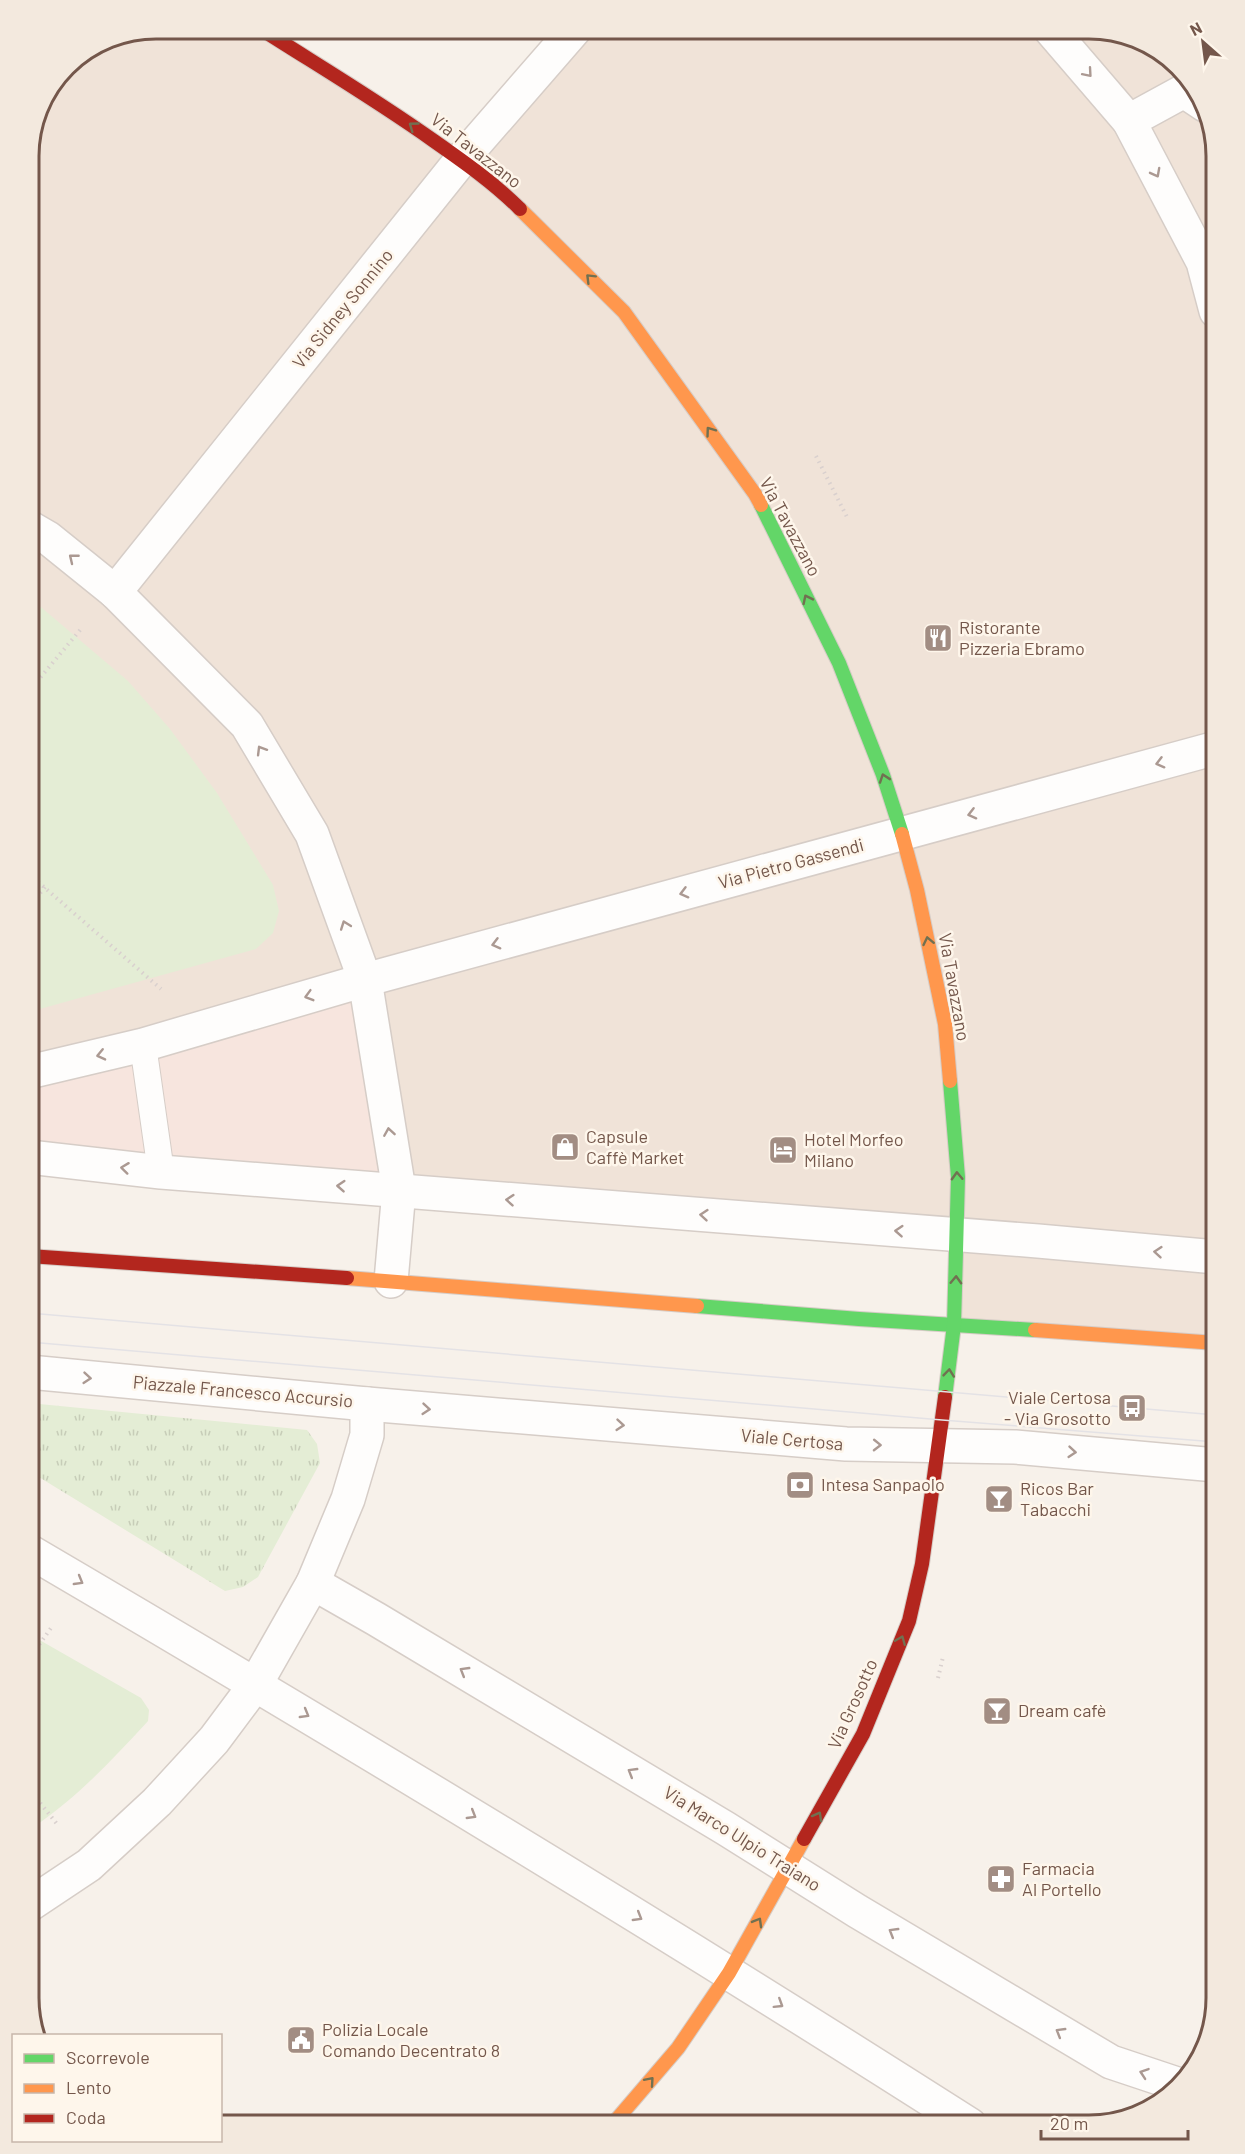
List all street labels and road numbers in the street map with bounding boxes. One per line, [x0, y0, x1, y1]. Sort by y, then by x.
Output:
street label: Via Tavazzano [427, 108, 526, 193]
street label: Via Sidney Sonnino [287, 244, 397, 373]
street label: Via Tavazzano [756, 473, 826, 580]
street label: Via Pietro Gassendi [716, 833, 866, 893]
street label: Via Tavazzano [935, 931, 975, 1043]
street label: Piazzale Francesco Accursio [132, 1370, 354, 1412]
street label: Viale Certosa [740, 1424, 844, 1454]
street label: Via Grosotto [822, 1655, 882, 1752]
street label: Via Marco Ulpio Traiano [660, 1781, 825, 1895]

